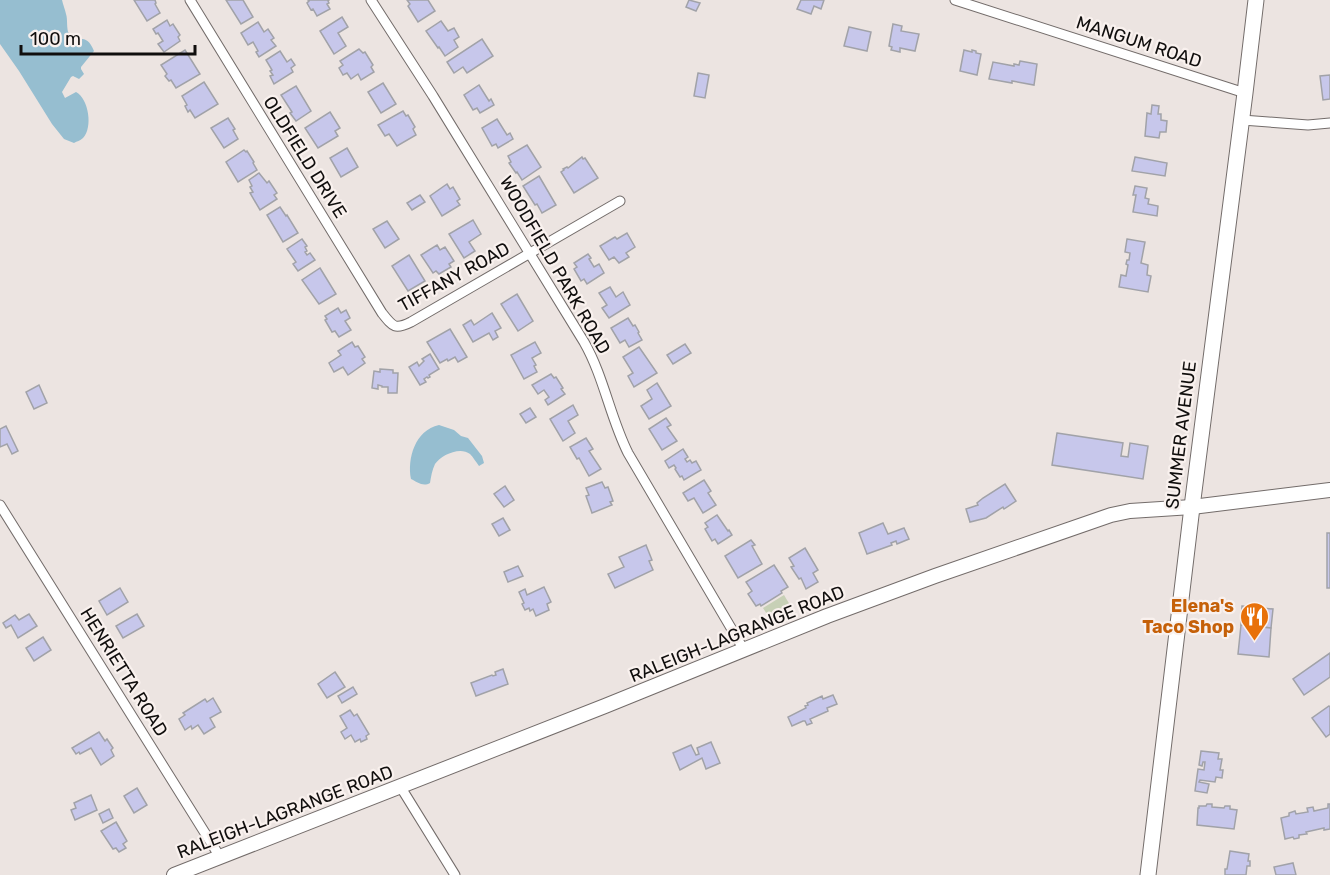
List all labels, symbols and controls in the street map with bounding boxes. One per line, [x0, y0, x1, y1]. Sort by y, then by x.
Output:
street label: MANGUM ROAD [1073, 11, 1205, 73]
scale bar [21, 18, 195, 56]
text: 100 m [30, 28, 81, 50]
street label: OLDFIELD DRIVE [259, 92, 351, 222]
street label: WOODFIELD PARK ROAD [495, 172, 615, 358]
street label: TIFFANY ROAD [394, 237, 514, 317]
street label: SUMMER AVENUE [1161, 360, 1201, 510]
street label: RALEIGH-LAGRANGE ROAD [626, 581, 848, 687]
place label: Elena's Taco Shop [1142, 595, 1234, 638]
restaurant icon: Elena's Taco Shop [1239, 600, 1271, 642]
street label: HENRIETTA ROAD [76, 604, 172, 740]
street label: RALEIGH-LAGRANGE ROAD [174, 761, 396, 863]

